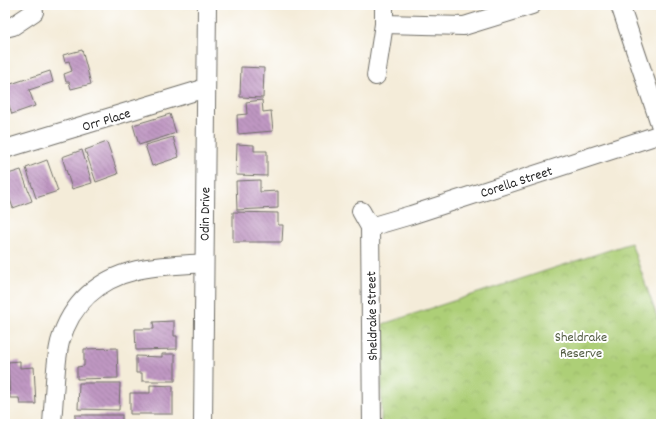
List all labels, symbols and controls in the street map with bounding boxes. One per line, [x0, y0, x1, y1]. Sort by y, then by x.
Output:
street label: Orr Place [80, 104, 133, 138]
street label: Corella Street [478, 162, 555, 204]
street label: Odin Drive [196, 187, 216, 241]
street label: Sheldrake Street [362, 271, 384, 361]
park label: Sheldrake Reserve [555, 328, 607, 364]

